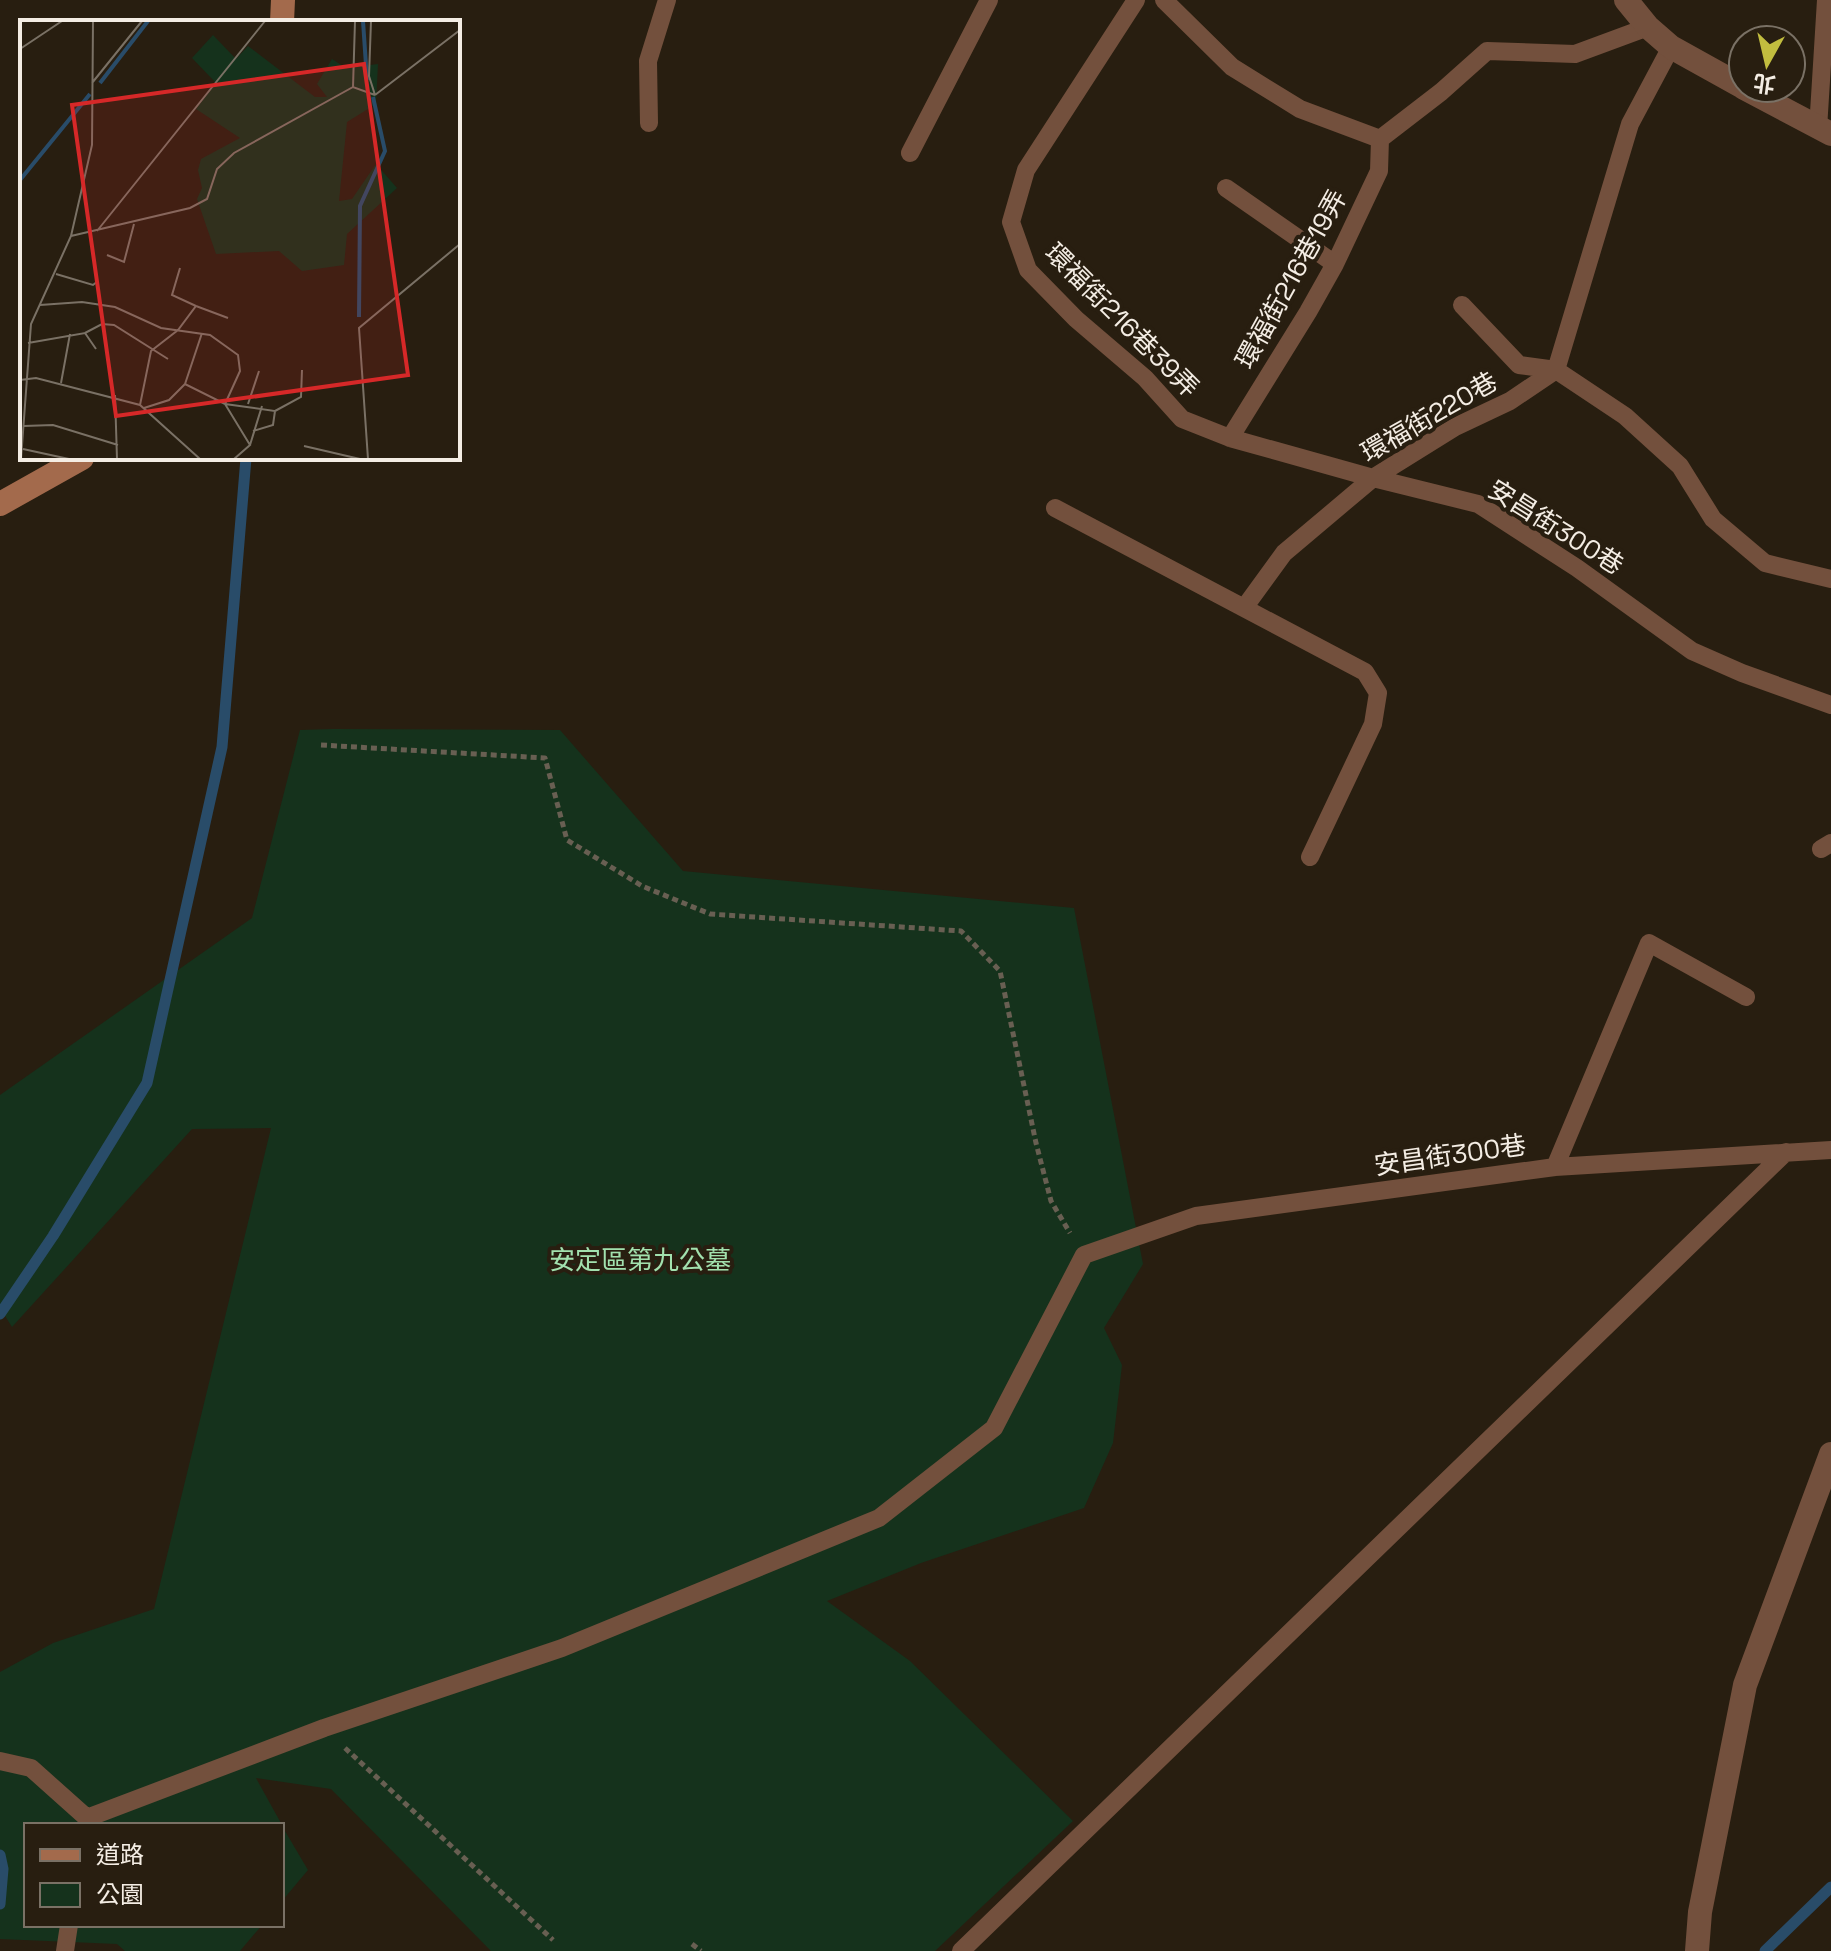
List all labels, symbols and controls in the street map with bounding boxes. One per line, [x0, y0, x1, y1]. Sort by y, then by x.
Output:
inset map [20, 20, 460, 460]
north arrow [1727, 24, 1807, 104]
text: 北 [1751, 68, 1777, 99]
street label: 環福街216巷19弄 [1228, 184, 1354, 374]
street label: 環福街216巷39弄 [1038, 236, 1206, 404]
street label: 環福街220巷 [1355, 364, 1503, 470]
street label: 安昌街300巷 [1482, 472, 1630, 582]
street label: 安昌街300巷 [1372, 1128, 1528, 1182]
park label: 安定區第九公墓 [549, 1243, 731, 1277]
legend [24, 1823, 284, 1927]
text: 道路 [96, 1839, 144, 1870]
text: 公園 [96, 1879, 144, 1910]

